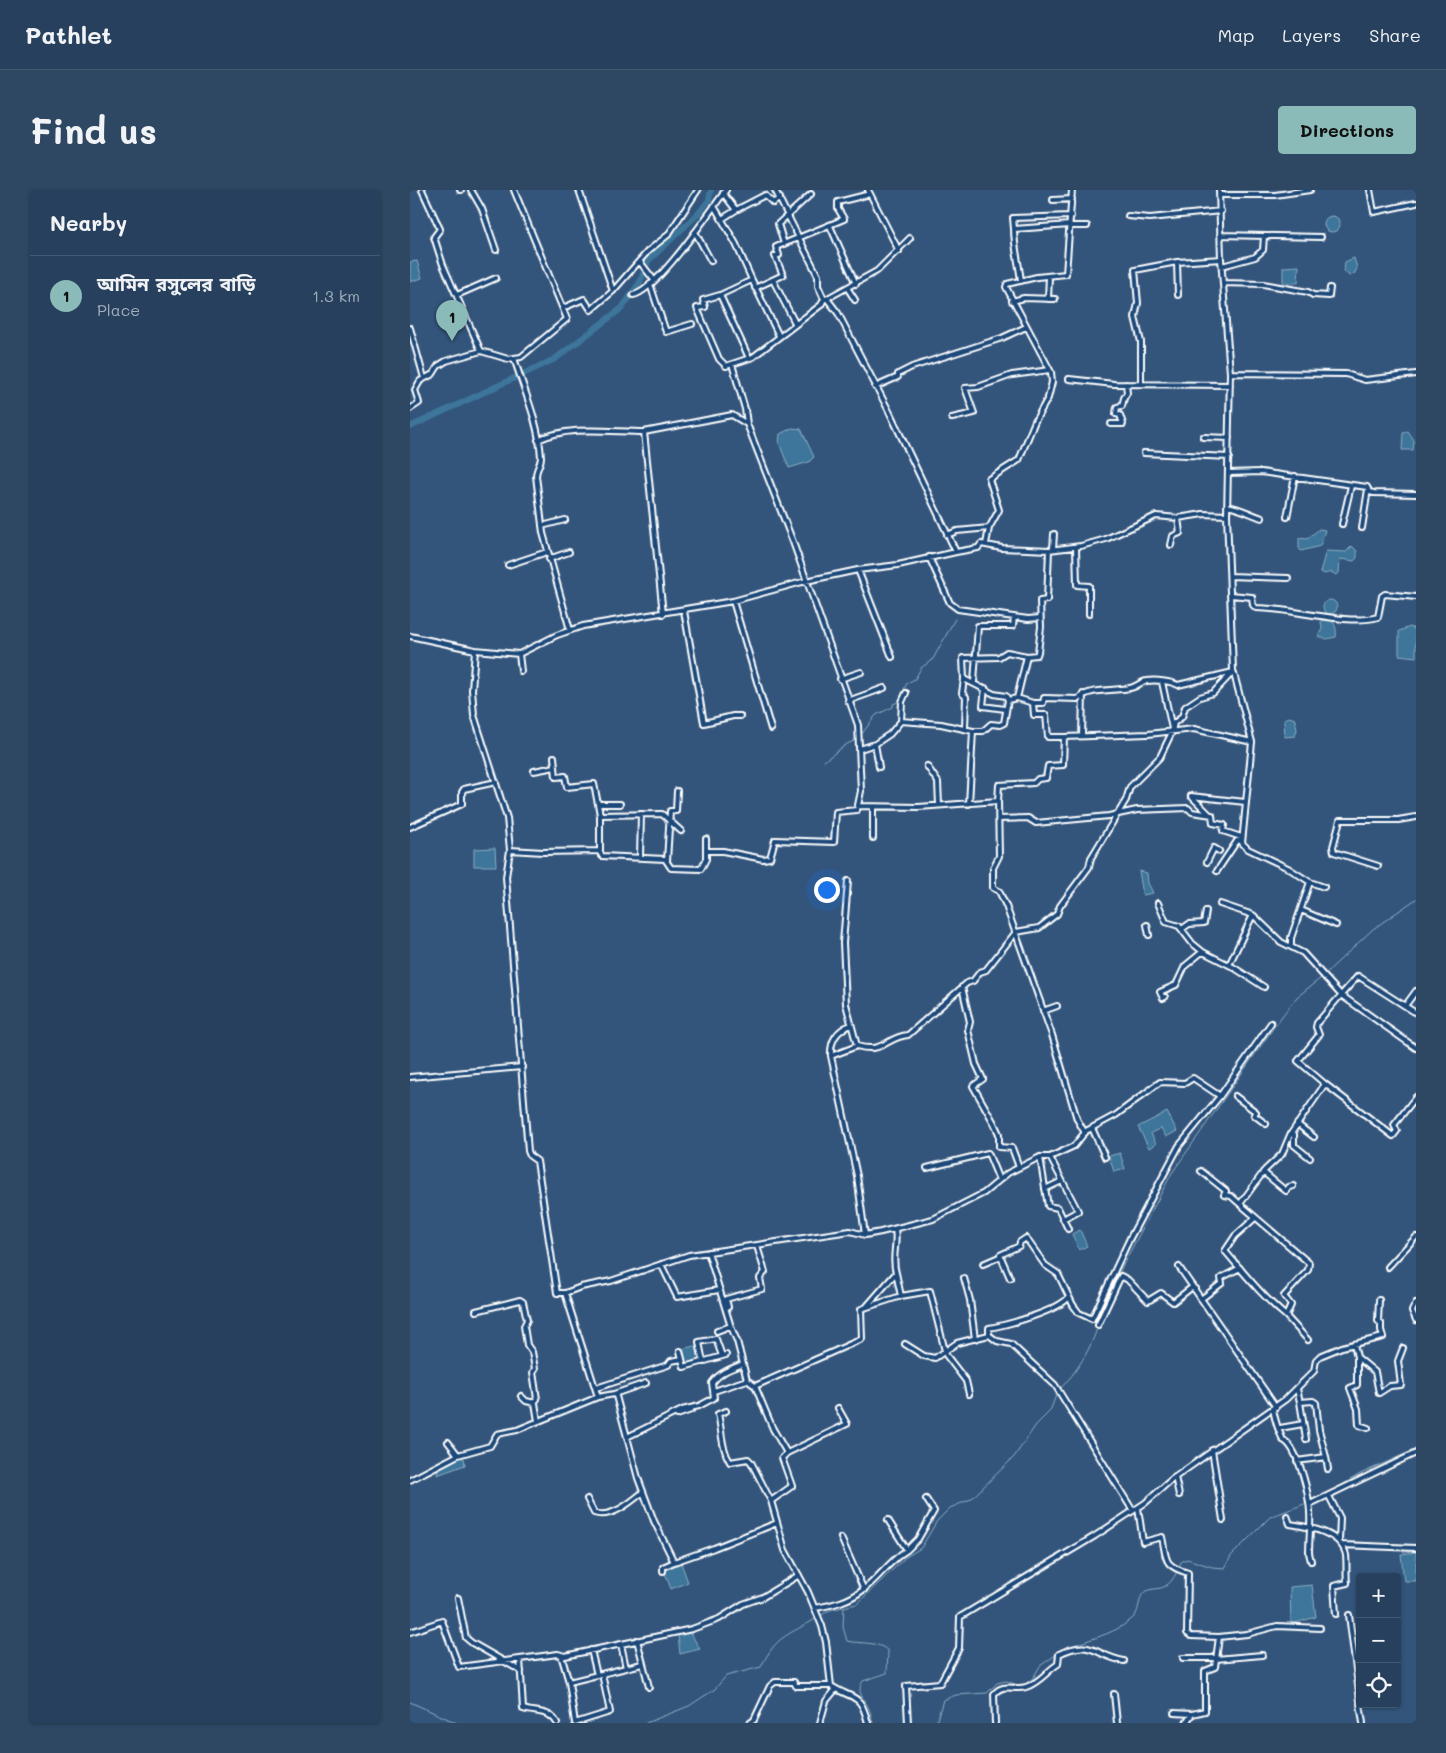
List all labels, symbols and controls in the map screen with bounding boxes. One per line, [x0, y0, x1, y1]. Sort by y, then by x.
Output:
text: Pathlet [25, 19, 112, 50]
text: Map [1218, 23, 1254, 47]
text: Layers [1282, 23, 1341, 47]
text: Share [1369, 23, 1421, 47]
button: Directions [1278, 106, 1416, 154]
text: Find us [30, 107, 157, 153]
text: Nearby [50, 209, 127, 236]
text: আমিন রসুলের বাড়ি [97, 271, 256, 296]
text: 1 [62, 285, 70, 306]
text: 1.3 km [312, 285, 360, 306]
text: Place [97, 299, 140, 320]
pin: 1 [436, 300, 468, 341]
your location [814, 877, 840, 903]
map controls [1356, 1573, 1401, 1708]
button: + [1356, 1573, 1401, 1618]
button: − [1356, 1618, 1401, 1663]
button: locate [1356, 1663, 1401, 1708]

